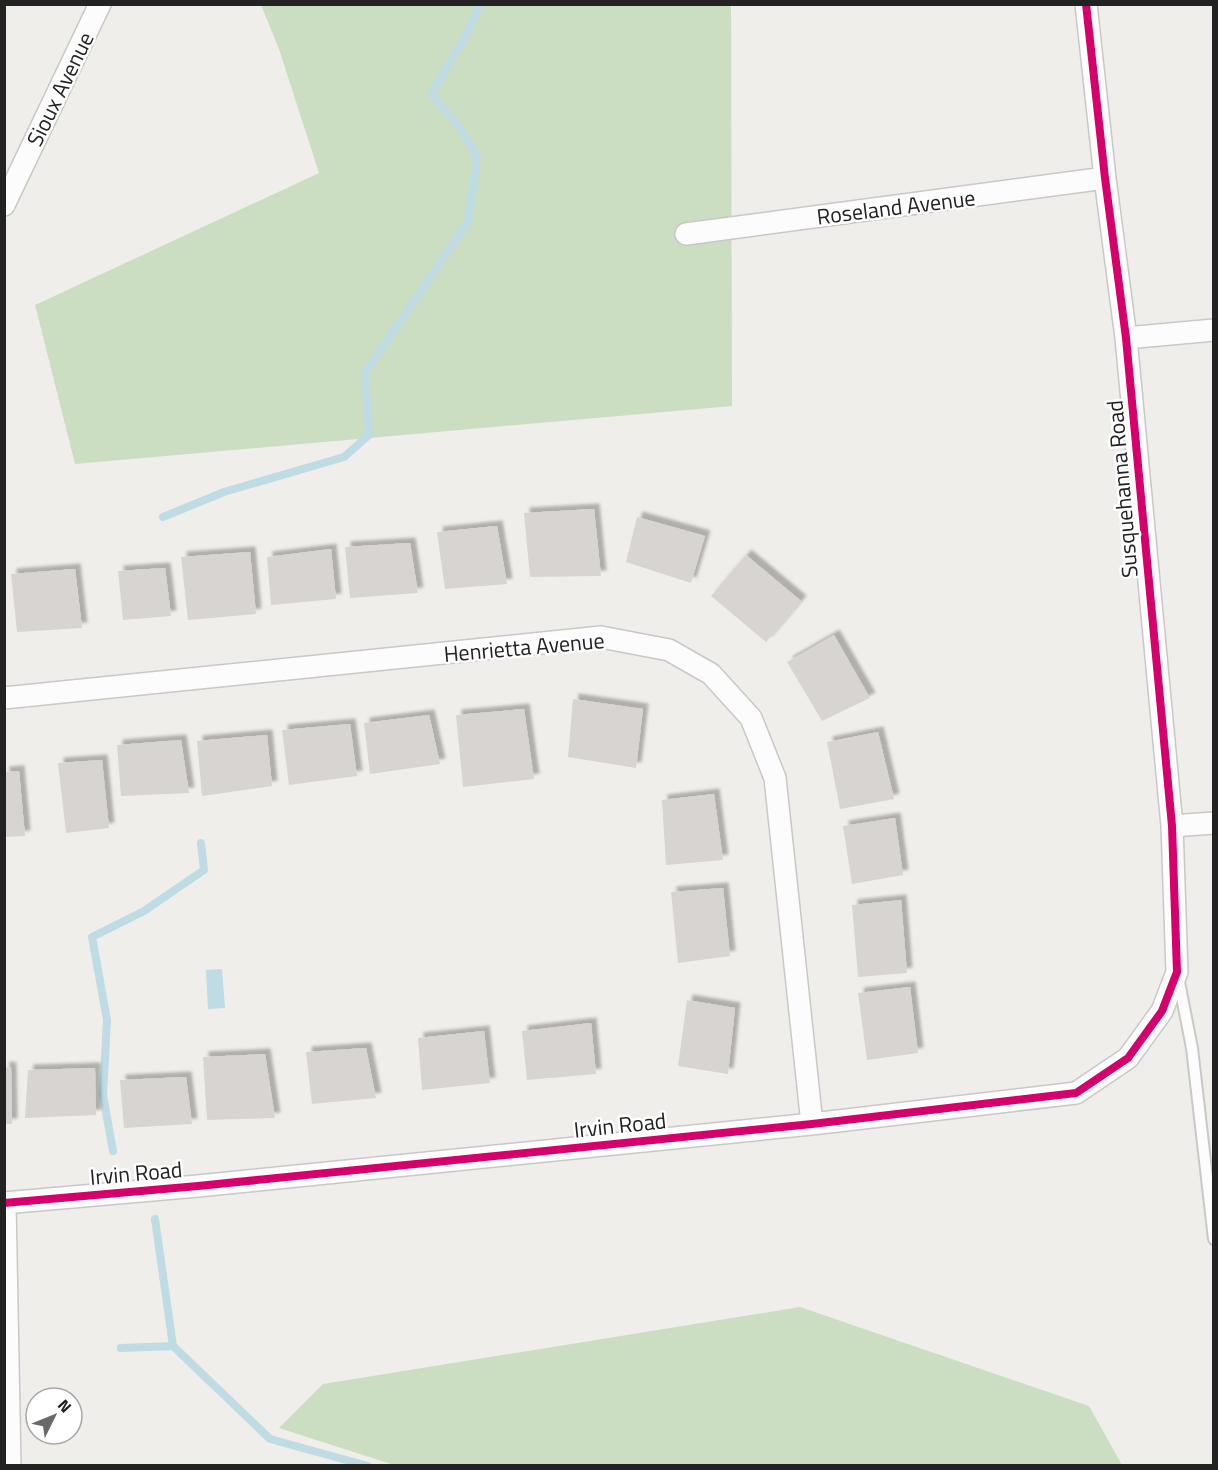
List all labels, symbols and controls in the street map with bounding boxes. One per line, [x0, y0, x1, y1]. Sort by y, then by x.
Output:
street label: Sioux Avenue [18, 26, 102, 152]
street label: Roseland Avenue [815, 180, 977, 234]
street label: Susquehanna Road [1097, 399, 1147, 579]
street label: Henrietta Avenue [442, 623, 606, 671]
street label: Irvin Road [572, 1103, 668, 1147]
street label: Irvin Road [88, 1152, 184, 1194]
north arrow [24, 1386, 84, 1446]
text: N [52, 1394, 78, 1418]

